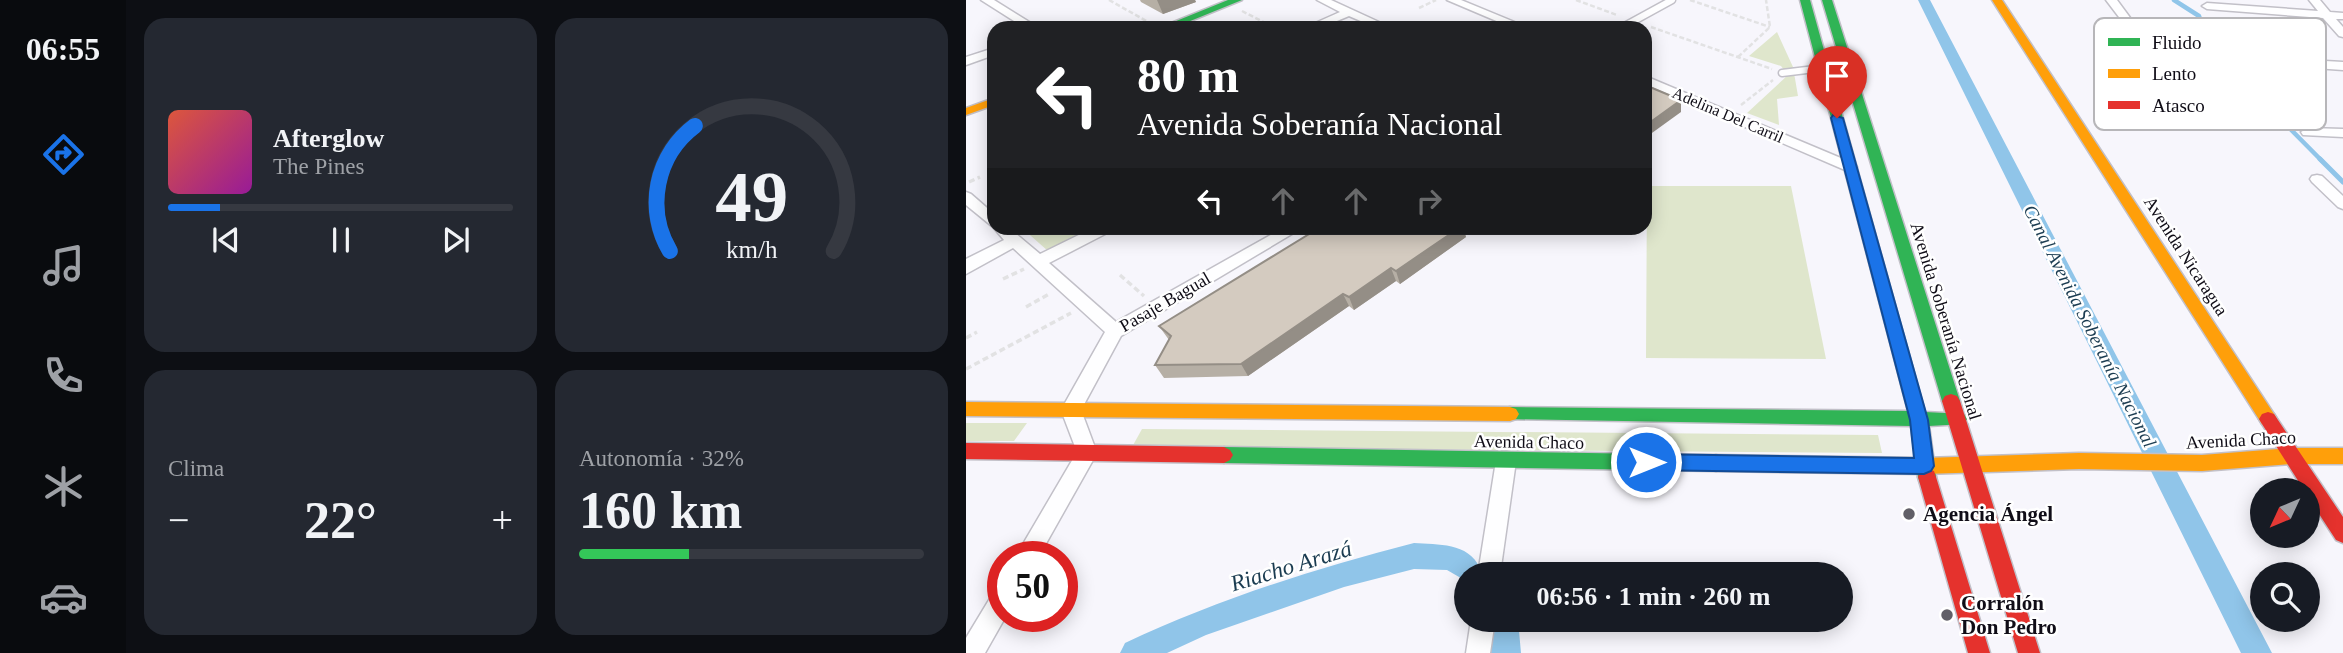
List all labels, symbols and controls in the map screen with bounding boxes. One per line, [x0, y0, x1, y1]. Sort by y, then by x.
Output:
legend [2094, 18, 2326, 130]
text: 06:55 [26, 31, 100, 67]
text: Fluido [2152, 32, 2202, 53]
pin [1807, 46, 1867, 118]
text: 80 m [1137, 48, 1239, 103]
icon: left [1022, 49, 1113, 140]
icon: arrive [1818, 57, 1856, 95]
text: Lento [2152, 63, 2196, 84]
street label: Adelina Del Carril [1670, 84, 1787, 146]
text: Atasco [2152, 95, 2205, 116]
text: Avenida Soberanía Nacional [1137, 106, 1502, 142]
text: Afterglow [273, 124, 384, 153]
icon: directions [39, 130, 88, 179]
text: The Pines [273, 154, 364, 179]
text: 49 [715, 156, 788, 237]
icon: left [1191, 182, 1229, 220]
icon: ahead [1264, 182, 1302, 220]
icon: ahead [1337, 182, 1375, 220]
icon: right [1410, 182, 1448, 220]
street label: Avenida Nicaragua [2140, 193, 2232, 319]
water label: Canal Avenida Soberanía Nacional [2020, 201, 2160, 451]
street label: Avenida Soberanía Nacional [1906, 220, 1986, 422]
icon: previous [207, 221, 245, 259]
icon: pause [322, 221, 360, 259]
icon: next [437, 221, 475, 259]
text: km/h [726, 236, 778, 263]
icon: music [39, 241, 88, 290]
street label: Pasaje Bagual [1116, 268, 1214, 336]
icon: phone [39, 351, 88, 400]
position arrow [1609, 425, 1683, 499]
street label: Avenida Chaco [2185, 427, 2297, 453]
street label: Avenida Chaco [1474, 431, 1584, 453]
text: Autonomía · 32% [579, 446, 744, 471]
text: Clima [168, 456, 224, 481]
icon: climate [39, 462, 88, 511]
north arrow [2250, 478, 2320, 548]
map controls [2250, 478, 2320, 632]
text: 160 km [579, 482, 742, 539]
text: 22° [304, 492, 377, 549]
text: − [168, 499, 189, 541]
text: + [492, 499, 513, 541]
place label: Agencia Ángel [1923, 502, 2053, 526]
marker: Agencia Ángel [1901, 506, 1917, 522]
water label: Riacho Arazá [1226, 536, 1355, 597]
speed limit sign: 50 [987, 541, 1078, 632]
button: search [2250, 562, 2320, 632]
icon: car [39, 573, 88, 622]
text: 06:56 · 1 min · 260 m [1537, 582, 1771, 611]
place label: Corralón Don Pedro [1961, 591, 2057, 639]
marker: Corralón Don Pedro [1939, 607, 1955, 623]

